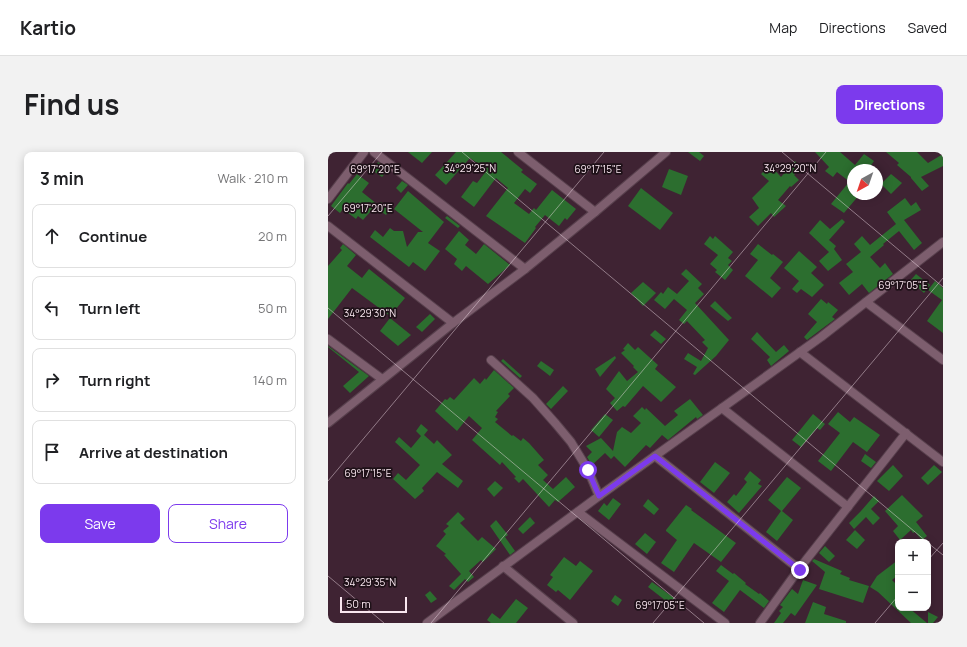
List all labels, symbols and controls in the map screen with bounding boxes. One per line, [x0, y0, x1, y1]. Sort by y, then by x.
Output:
text: Kartio [20, 15, 76, 41]
text: Map [769, 18, 797, 37]
text: Directions [819, 18, 886, 37]
text: Saved [908, 18, 947, 37]
text: Find us [24, 85, 119, 123]
button: Directions [836, 85, 943, 124]
text: 34°29'25"N [444, 161, 496, 175]
text: 34°29'20"N [764, 161, 816, 175]
text: 69°17'20"E [350, 162, 400, 176]
text: 69°17'15"E [574, 162, 622, 176]
north arrow [847, 164, 883, 200]
text: 3 min [40, 167, 84, 190]
text: Walk · 210 m [218, 169, 288, 187]
text: 69°17'20"E [343, 201, 393, 215]
icon: ahead [41, 225, 63, 247]
text: Continue [79, 226, 147, 247]
text: 20 m [258, 227, 287, 245]
text: 69°17'05"E [878, 278, 928, 292]
icon: left [41, 297, 63, 319]
text: Turn left [79, 298, 141, 319]
text: 50 m [258, 299, 287, 317]
text: 34°29'30"N [344, 306, 396, 320]
icon: right [41, 369, 63, 391]
text: Turn right [79, 370, 150, 391]
text: 140 m [253, 371, 287, 389]
icon: arrive [41, 441, 63, 463]
text: Arrive at destination [79, 442, 228, 463]
route start [579, 461, 597, 479]
text: 69°17'15"E [344, 466, 392, 480]
button: Save [40, 504, 160, 543]
button: Share [168, 504, 288, 543]
map controls [895, 539, 931, 611]
button: + [895, 539, 931, 575]
route end [791, 561, 809, 579]
text: 34°29'35"N [344, 575, 396, 589]
button: − [895, 575, 931, 611]
scale bar [340, 595, 407, 614]
text: 50 m [346, 596, 371, 611]
text: 69°17'05"E [635, 598, 685, 612]

